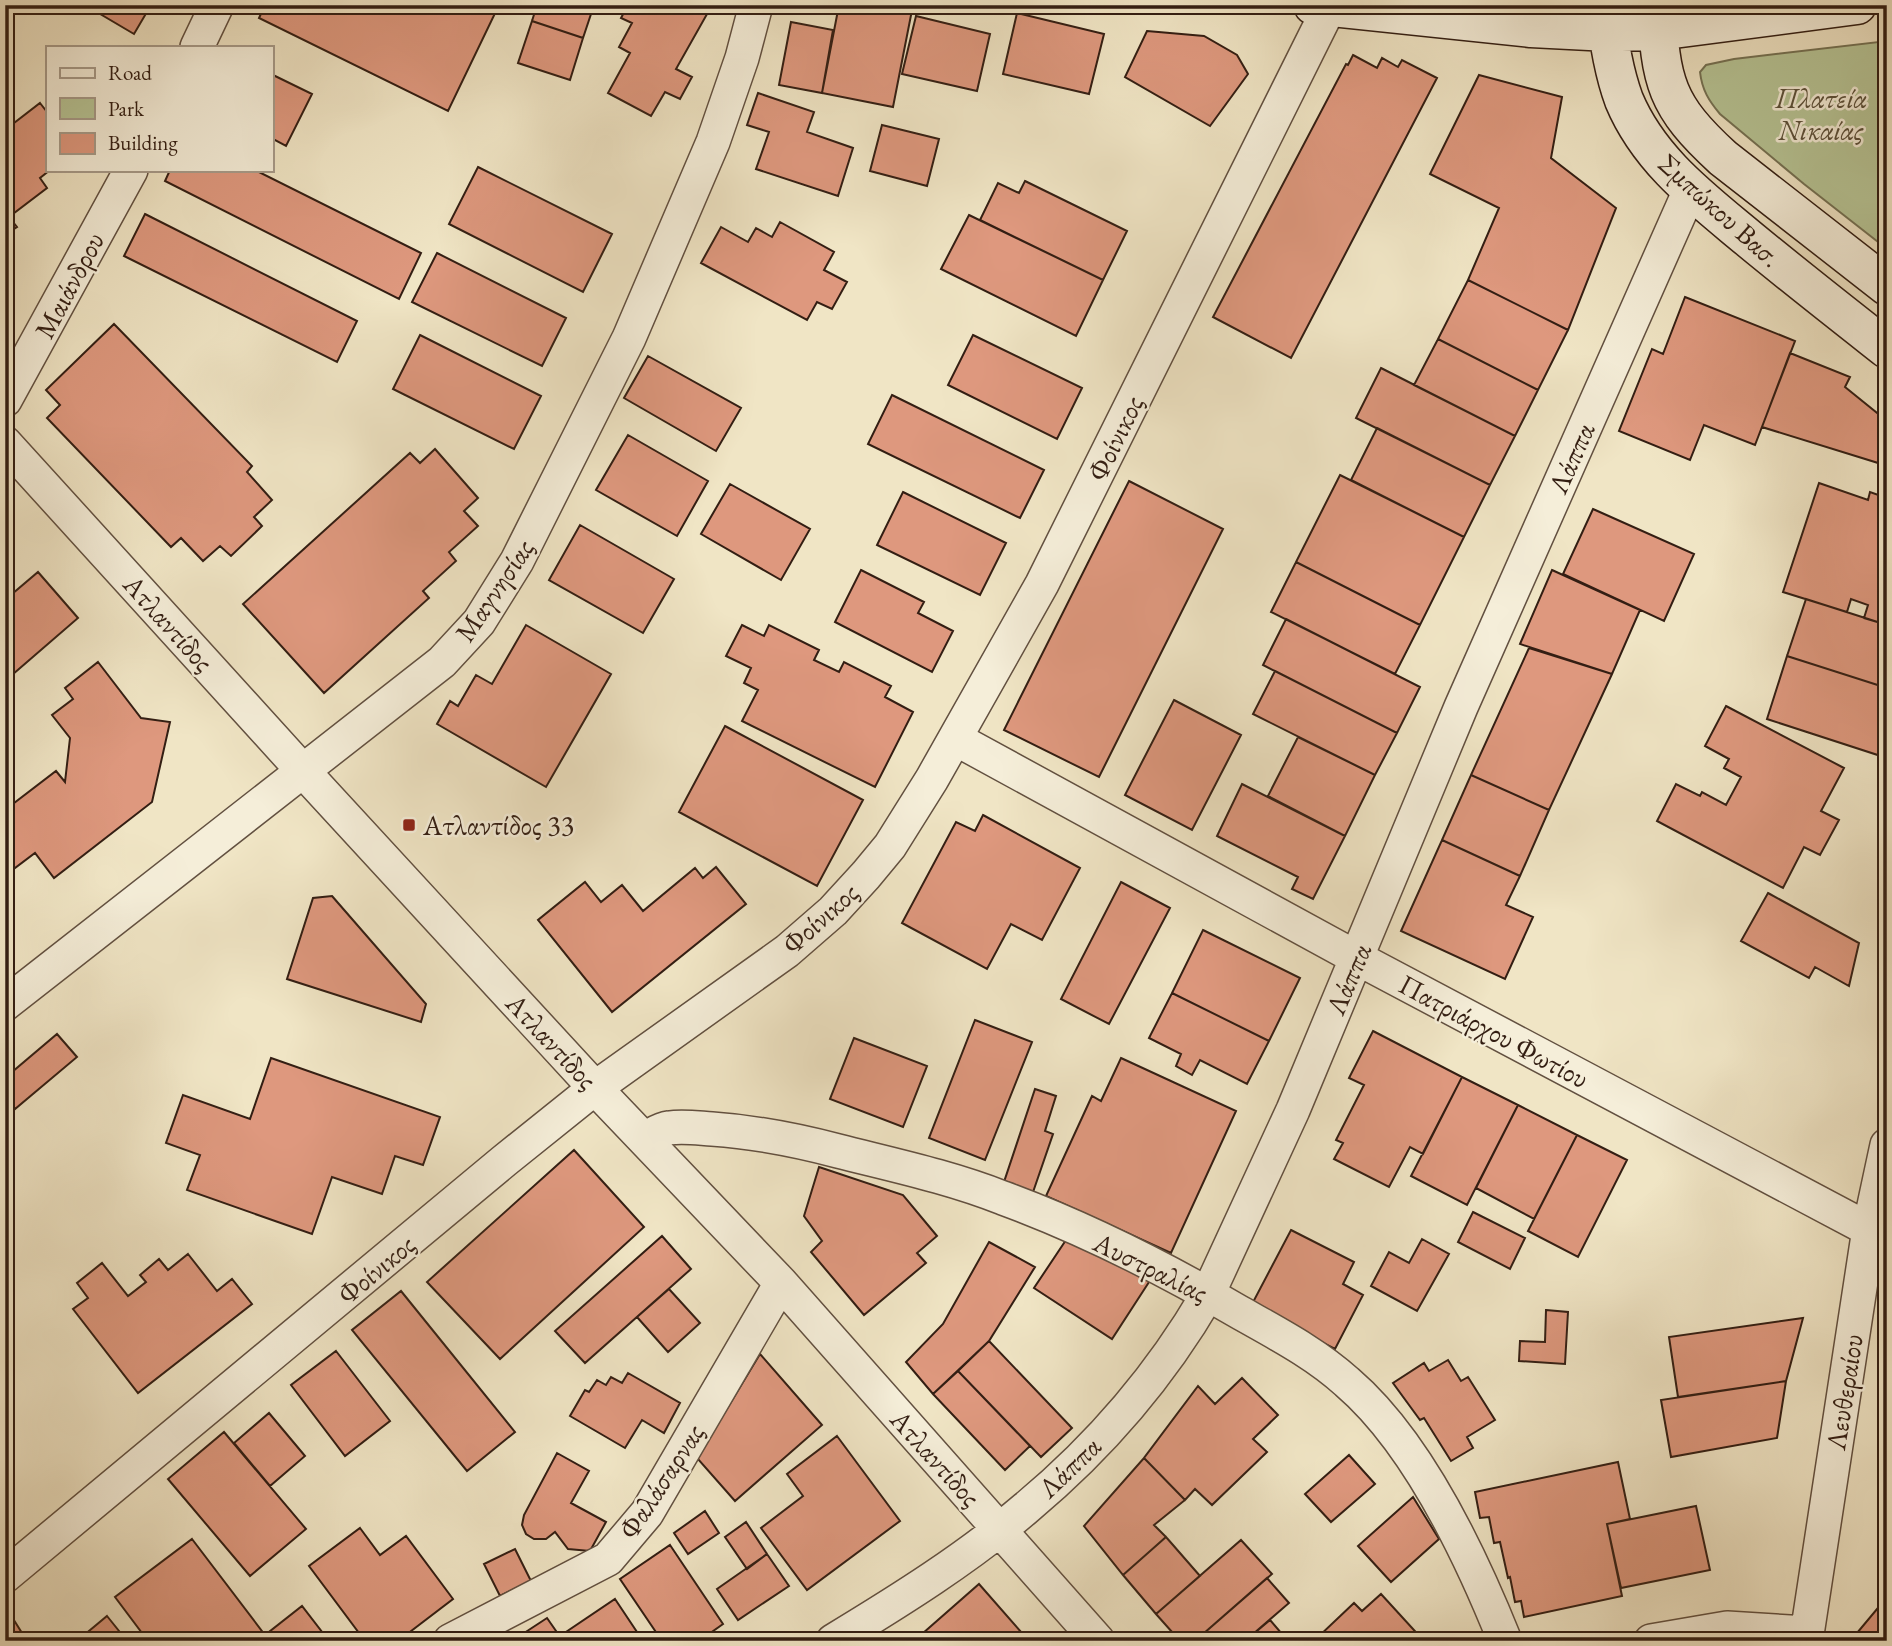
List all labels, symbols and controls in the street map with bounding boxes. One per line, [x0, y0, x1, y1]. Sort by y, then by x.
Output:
legend [46, 46, 273, 172]
text: Road [108, 59, 152, 86]
park label: Πλατεία Νικαίας [1774, 80, 1867, 148]
text: Park [108, 95, 145, 122]
text: Building [108, 129, 178, 156]
street label: Σμπώκου Βασ. [1651, 145, 1789, 275]
street label: Μαιάνδρου [26, 226, 112, 344]
street label: Φοίνικος [1079, 389, 1151, 487]
street label: Λάππα [1539, 417, 1603, 500]
street label: Μαγνησίας [446, 532, 542, 648]
street label: Ατλαντίδος [115, 566, 222, 679]
place label: Ατλαντίδος 33 [422, 807, 574, 843]
marker: Ατλαντίδος 33 [401, 817, 417, 833]
street label: Φοίνικος [774, 874, 866, 962]
street label: Λάππα [1317, 938, 1379, 1021]
street label: Πατριάρχου Φωτίου [1393, 966, 1595, 1096]
street label: Ατλαντίδος [498, 985, 606, 1097]
street label: Αυστραλίας [1087, 1223, 1214, 1310]
street label: Φοίνικος [330, 1226, 422, 1312]
street label: Λευθεραίου [1817, 1331, 1871, 1454]
street label: Ατλαντίδος [882, 1401, 989, 1514]
street label: Φαλάσαρνας [610, 1416, 712, 1546]
street label: Λάππα [1029, 1428, 1108, 1506]

